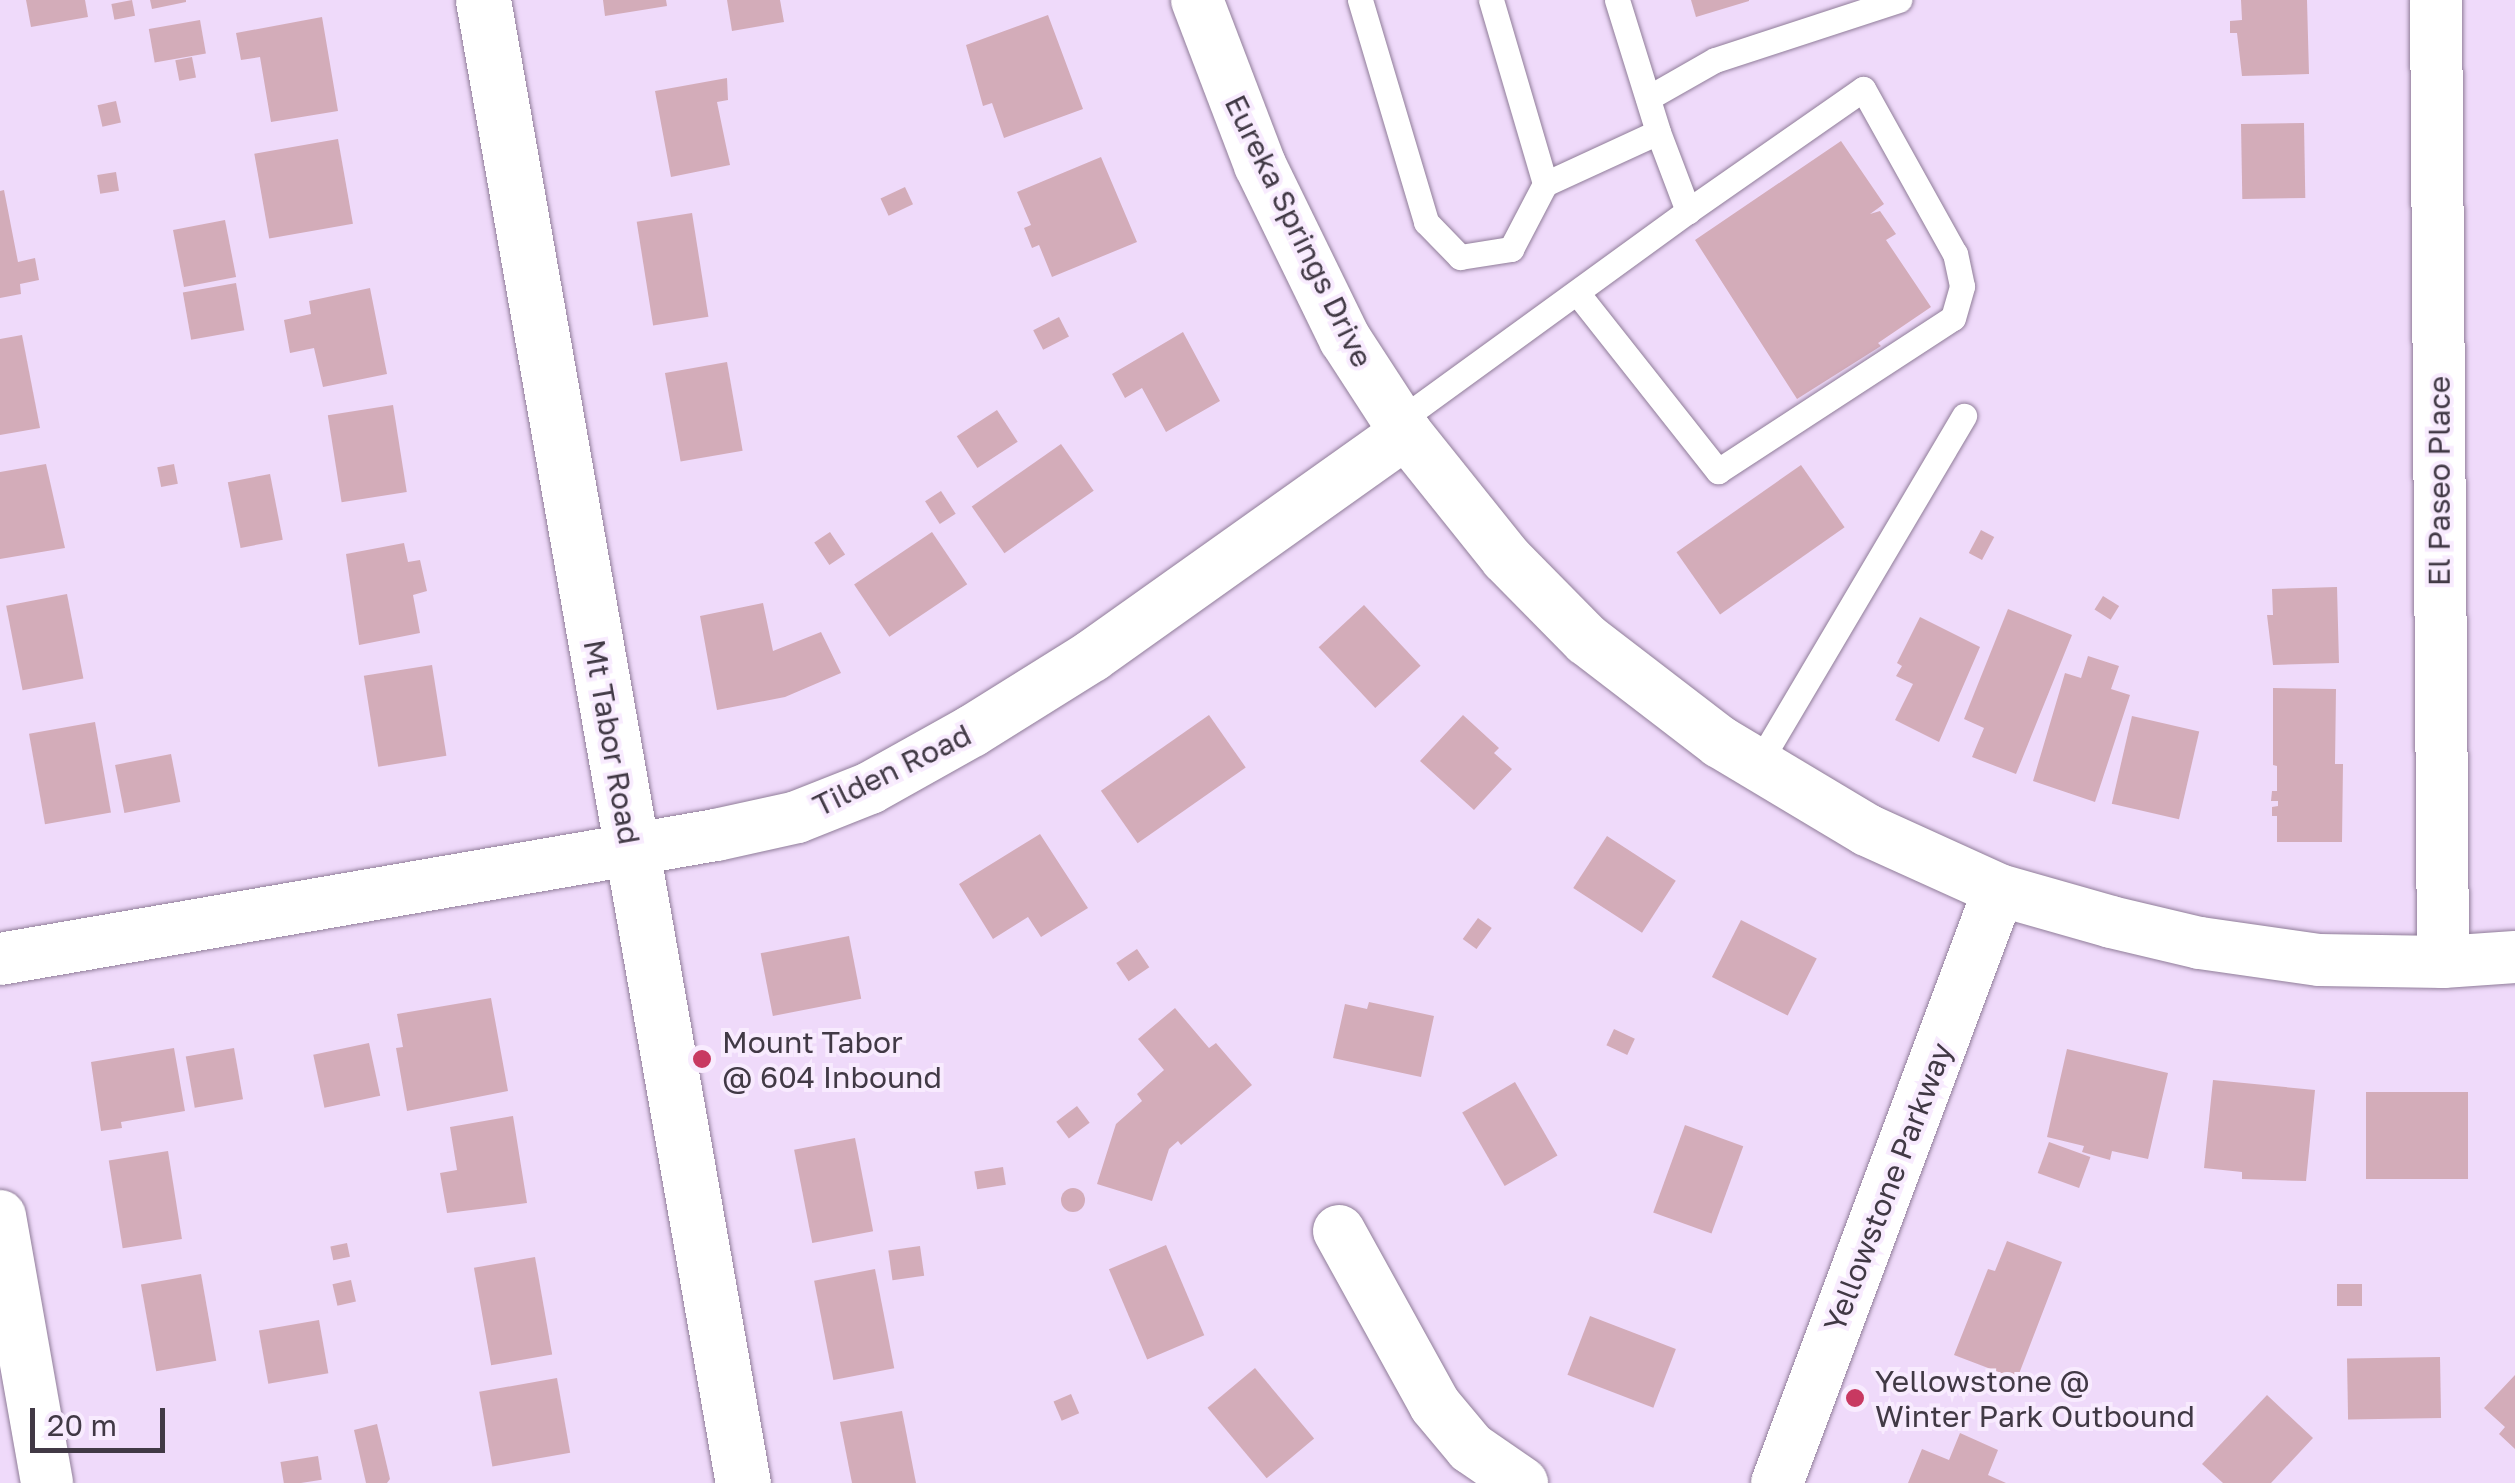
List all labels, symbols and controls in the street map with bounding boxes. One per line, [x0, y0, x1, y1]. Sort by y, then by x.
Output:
street label: Eureka Springs Drive [1217, 89, 1381, 373]
street label: El Paseo Place [2421, 376, 2457, 586]
street label: Mt Tabor Road [576, 637, 648, 847]
street label: Tilden Road [807, 716, 977, 824]
place label: Mount Tabor @ 604 Inbound [722, 1024, 942, 1094]
street label: Yellowstone Parkway [1816, 1038, 1960, 1336]
marker: Mount Tabor @ 604 Inbound [691, 1048, 713, 1070]
place label: Yellowstone @ Winter Park Outbound [1875, 1363, 2195, 1434]
marker: Yellowstone @ Winter Park Outbound [1844, 1387, 1866, 1409]
scale bar [35, 1388, 170, 1450]
text: 20 m [47, 1407, 117, 1443]

